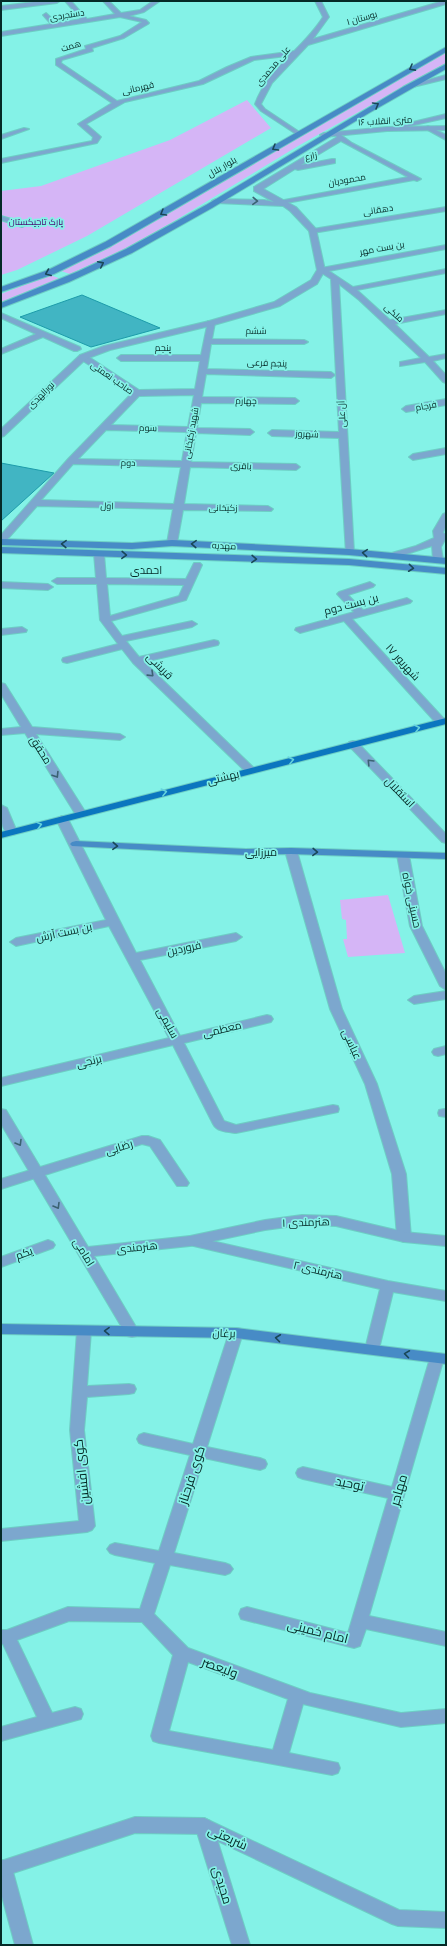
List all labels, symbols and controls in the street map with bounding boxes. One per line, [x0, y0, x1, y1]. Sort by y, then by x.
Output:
street label: دستجردی [49, 6, 85, 23]
street label: بوستان ۱ [345, 8, 378, 27]
street label: همت [59, 37, 82, 54]
street label: علی محمدی [253, 44, 292, 88]
one-way arrow [409, 63, 416, 71]
street label: قهرمانی [121, 78, 155, 97]
one-way arrow [372, 103, 379, 110]
street label: ۱۶ متری انقلاب [357, 114, 413, 127]
one-way arrow [272, 143, 279, 150]
street label: زارع [304, 149, 318, 163]
street label: بلوار بلال [205, 154, 239, 180]
street label: محمودیان [327, 171, 367, 188]
one-way arrow [252, 197, 258, 205]
street label: دهقانی [362, 202, 394, 217]
one-way arrow [160, 208, 167, 215]
park label: پارک تاجیکستان [9, 216, 64, 228]
street label: بن بست مهر [358, 238, 405, 257]
one-way arrow [97, 261, 105, 269]
one-way arrow [44, 268, 51, 276]
street label: ملکی [382, 301, 407, 324]
street label: ششم [245, 325, 267, 337]
street label: پنجم [155, 342, 172, 354]
street label: پنجم فرعی [247, 356, 288, 370]
street label: صاحب نعمتی [89, 359, 136, 396]
street label: نورالهدی [25, 379, 56, 410]
street label: چهارم [235, 395, 257, 407]
street label: فرجام [414, 398, 438, 414]
street label: آل علی [336, 400, 348, 428]
street label: شهید زکیخانی [181, 406, 200, 460]
street label: سوم [139, 422, 157, 434]
street label: شهروز [294, 428, 319, 439]
street label: دوم [120, 457, 136, 469]
street label: باقری [230, 460, 252, 471]
street label: اول [100, 500, 114, 512]
street label: زکیخانی [208, 502, 238, 513]
street label: مهدیه [212, 539, 237, 552]
one-way arrow [61, 540, 67, 548]
one-way arrow [191, 540, 197, 549]
one-way arrow [362, 549, 368, 558]
one-way arrow [121, 551, 127, 560]
one-way arrow [251, 554, 257, 563]
street label: احمدی [130, 563, 162, 577]
one-way arrow [408, 563, 415, 572]
street label: بن بست دوم [322, 590, 380, 619]
street label: ۱۷ شهریور [383, 641, 423, 683]
street label: قریشی [144, 650, 176, 682]
one-way arrow [146, 669, 154, 677]
one-way arrow [413, 724, 420, 733]
street label: محقق [27, 733, 55, 767]
one-way arrow [287, 756, 294, 765]
one-way arrow [367, 759, 375, 767]
street label: بهشتی [205, 766, 241, 788]
one-way arrow [52, 771, 59, 778]
street label: استقلال [382, 774, 418, 810]
one-way arrow [161, 788, 168, 797]
one-way arrow [35, 821, 42, 830]
one-way arrow [112, 842, 118, 850]
street label: میرزایی [245, 845, 277, 859]
one-way arrow [312, 848, 318, 856]
street label: حسینی خواه [399, 871, 425, 929]
street label: بن بست آرش [35, 919, 93, 945]
street label: فروردین [166, 938, 202, 958]
street label: سلیمی [154, 1005, 182, 1041]
street label: معظمی [201, 1018, 243, 1040]
street label: عباسی [339, 1027, 365, 1061]
street label: برنجی [75, 1051, 103, 1071]
street label: رضایی [104, 1136, 134, 1158]
one-way arrow [14, 1139, 21, 1146]
one-way arrow [52, 1202, 59, 1209]
street label: هنرمندی ۱ [282, 1214, 330, 1230]
street label: امامی [70, 1236, 98, 1268]
street label: هنرمندی [116, 1238, 158, 1256]
street label: یکم [13, 1243, 35, 1263]
street label: هنرمندی ۲ [292, 1258, 344, 1282]
street label: برغان [212, 1326, 236, 1340]
one-way arrow [104, 1327, 110, 1336]
one-way arrow [275, 1334, 281, 1343]
one-way arrow [404, 1350, 410, 1359]
street label: کوی افشین [70, 1438, 92, 1506]
street label: کوی فرحناز [174, 1444, 208, 1507]
street label: توحید [334, 1472, 366, 1494]
street label: مهاجر [386, 1472, 410, 1508]
street label: امام خمینی [285, 1616, 350, 1648]
street label: ولیعصر [199, 1653, 240, 1681]
street label: شریعتی [206, 1821, 250, 1853]
street label: مجیدی [210, 1864, 236, 1906]

